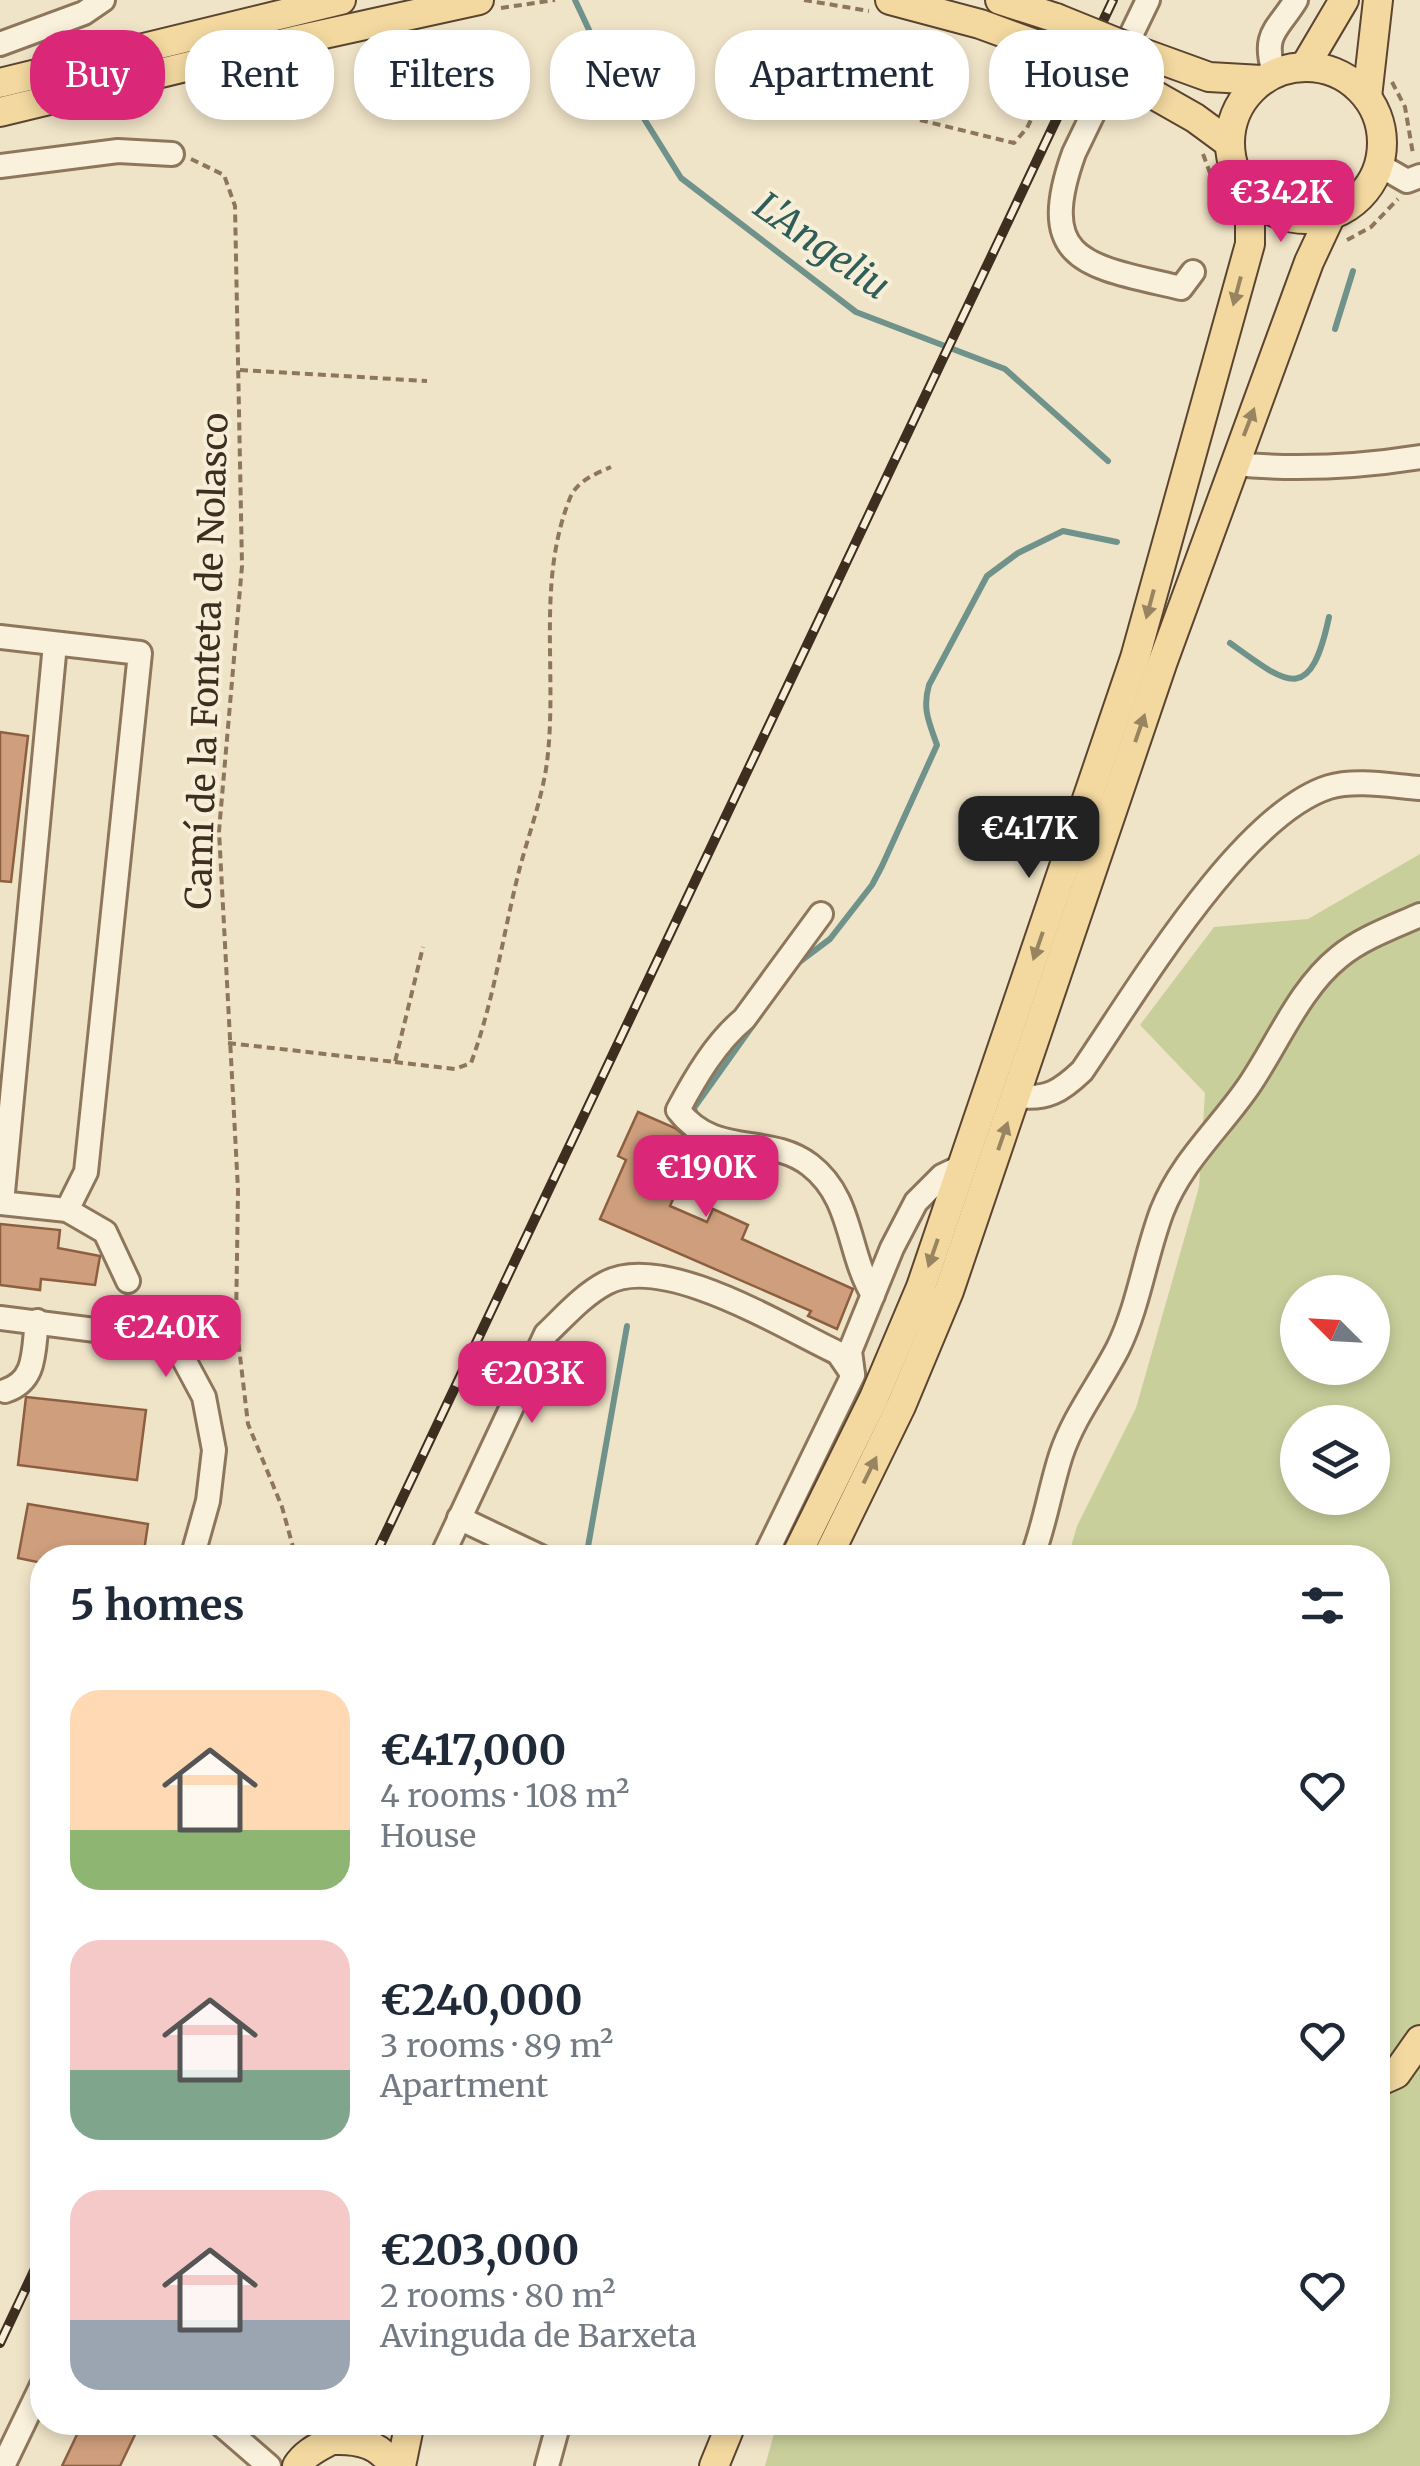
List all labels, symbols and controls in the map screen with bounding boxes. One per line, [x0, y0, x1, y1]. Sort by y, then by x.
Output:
chip: Buy [30, 30, 165, 120]
chip: Rent [185, 30, 334, 120]
chip: Filters [354, 30, 530, 120]
chip: New [550, 30, 695, 120]
chip: Apartment [715, 30, 969, 120]
chip: House [989, 30, 1164, 120]
pin: €342K [1211, 160, 1351, 245]
text: €342K [1229, 172, 1333, 212]
water label: L'Angeliu [746, 182, 899, 309]
one-way arrow [1228, 276, 1244, 307]
one-way arrow [1242, 407, 1257, 437]
street label: Camí de la Fonteta de Nolasco [176, 412, 238, 910]
one-way arrow [1142, 589, 1157, 620]
one-way arrow [1133, 713, 1148, 743]
pin: €417K [959, 796, 1099, 881]
text: €417K [980, 808, 1078, 848]
one-way arrow [1029, 931, 1044, 961]
one-way arrow [996, 1121, 1011, 1151]
pin: €190K [636, 1135, 776, 1220]
text: €190K [655, 1147, 757, 1187]
one-way arrow [925, 1239, 940, 1269]
north arrow [1280, 1275, 1390, 1385]
map controls [1280, 1275, 1390, 1515]
pin: €240K [96, 1295, 236, 1380]
text: €240K [113, 1307, 219, 1347]
pin: €203K [462, 1341, 602, 1426]
text: €203K [480, 1353, 584, 1393]
button: layers [1280, 1405, 1390, 1515]
one-way arrow [861, 1455, 878, 1484]
icon: filters [1295, 1578, 1350, 1633]
text: 5 homes [70, 1579, 244, 1631]
text: €417,000 [380, 1724, 566, 1776]
icon: home [150, 1730, 270, 1850]
icon: heart [1295, 1763, 1350, 1818]
text: 4 rooms · 108 m² [380, 1776, 629, 1816]
text: House [380, 1816, 476, 1856]
text: €240,000 [380, 1974, 583, 2026]
icon: home [150, 1980, 270, 2100]
icon: heart [1295, 2013, 1350, 2068]
text: 3 rooms · 89 m² [380, 2026, 613, 2066]
text: Apartment [380, 2066, 548, 2106]
text: €203,000 [380, 2224, 579, 2276]
icon: home [150, 2230, 270, 2350]
icon: heart [1295, 2263, 1350, 2318]
text: 2 rooms · 80 m² [380, 2276, 616, 2316]
text: Avinguda de Barxeta [380, 2316, 697, 2356]

